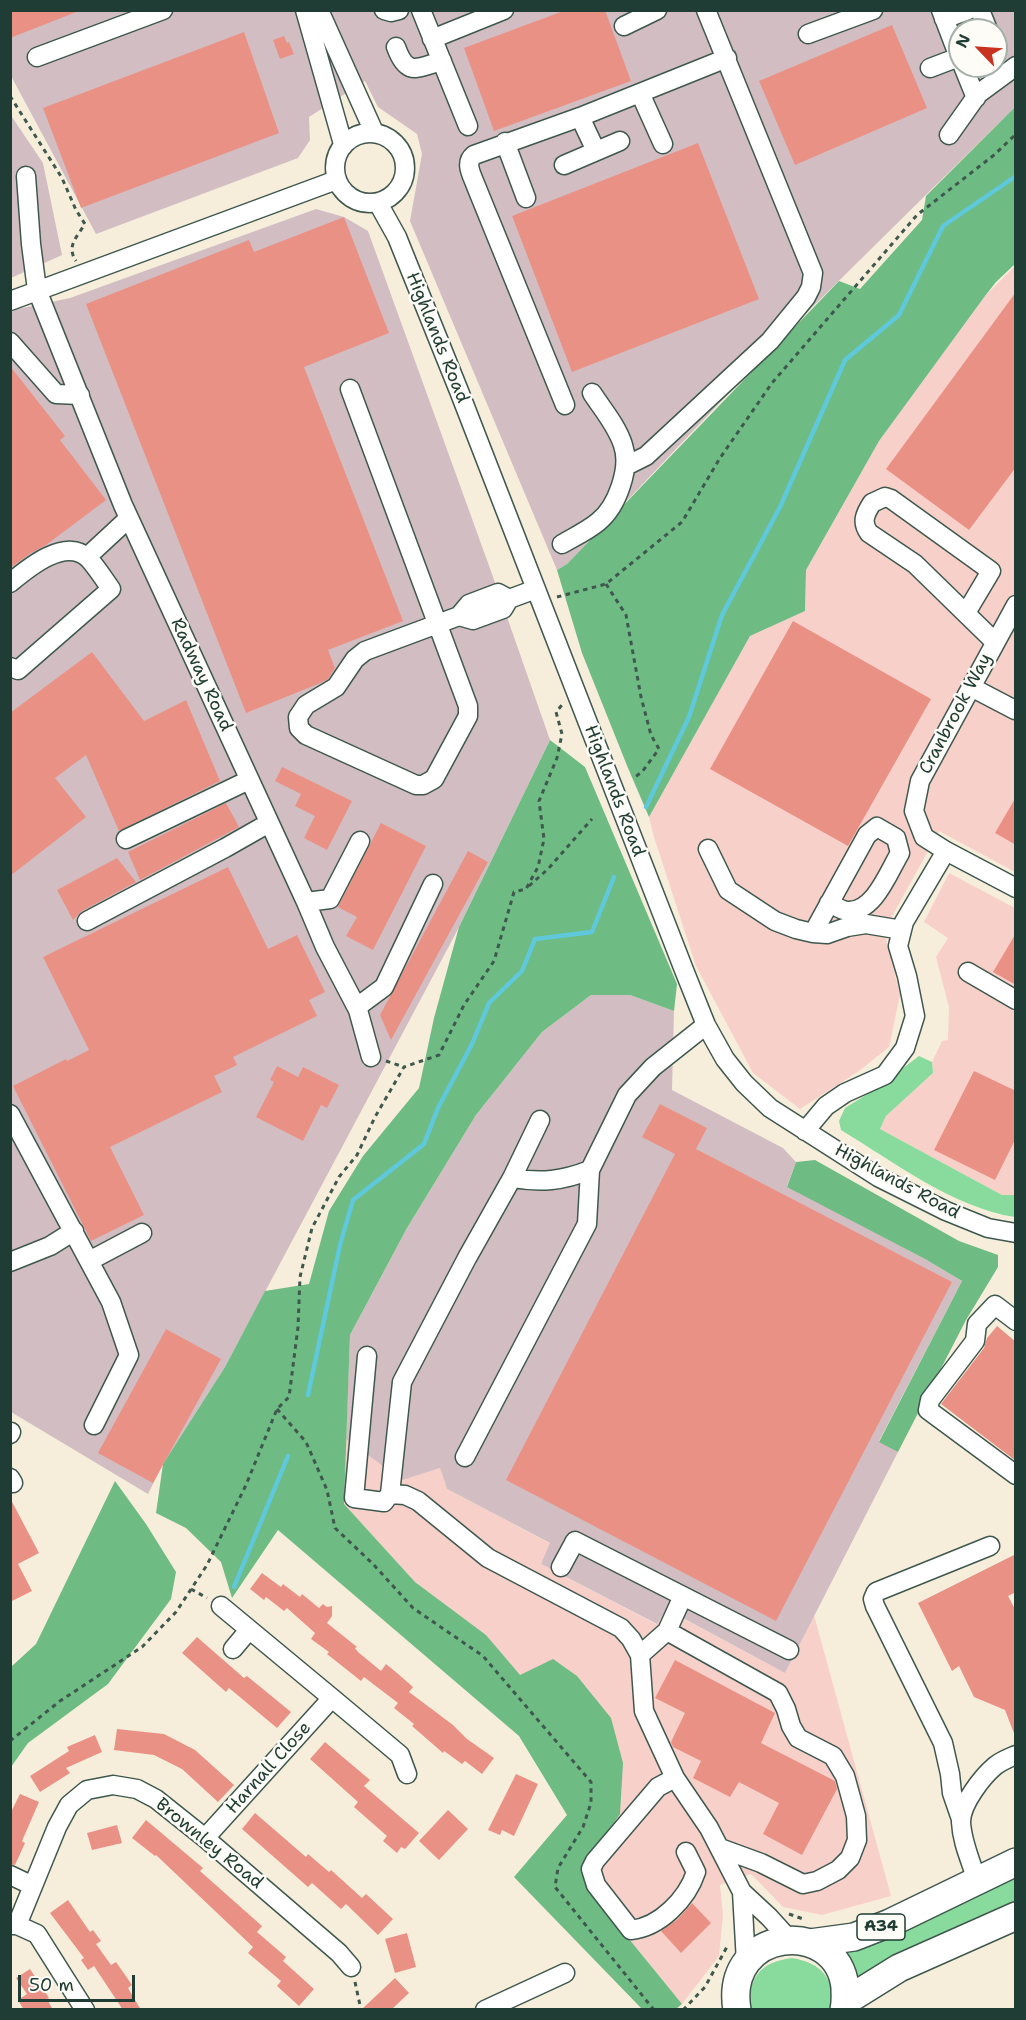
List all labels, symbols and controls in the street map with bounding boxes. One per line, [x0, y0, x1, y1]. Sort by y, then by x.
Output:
north arrow [948, 18, 1008, 78]
text: N [951, 31, 975, 51]
street label: Highlands Road [401, 270, 473, 406]
street label: Radway Road [165, 615, 237, 735]
street label: Cranbrook Way [915, 650, 997, 778]
street label: Highlands Road [579, 722, 649, 860]
street label: Highlands Road [831, 1140, 963, 1224]
street label: Harnall Close [222, 1718, 316, 1818]
street label: Brownley Road [151, 1794, 267, 1894]
road number: A34 [857, 1914, 905, 1940]
scale bar [21, 1963, 138, 2001]
text: 50 m [29, 1973, 74, 1997]

